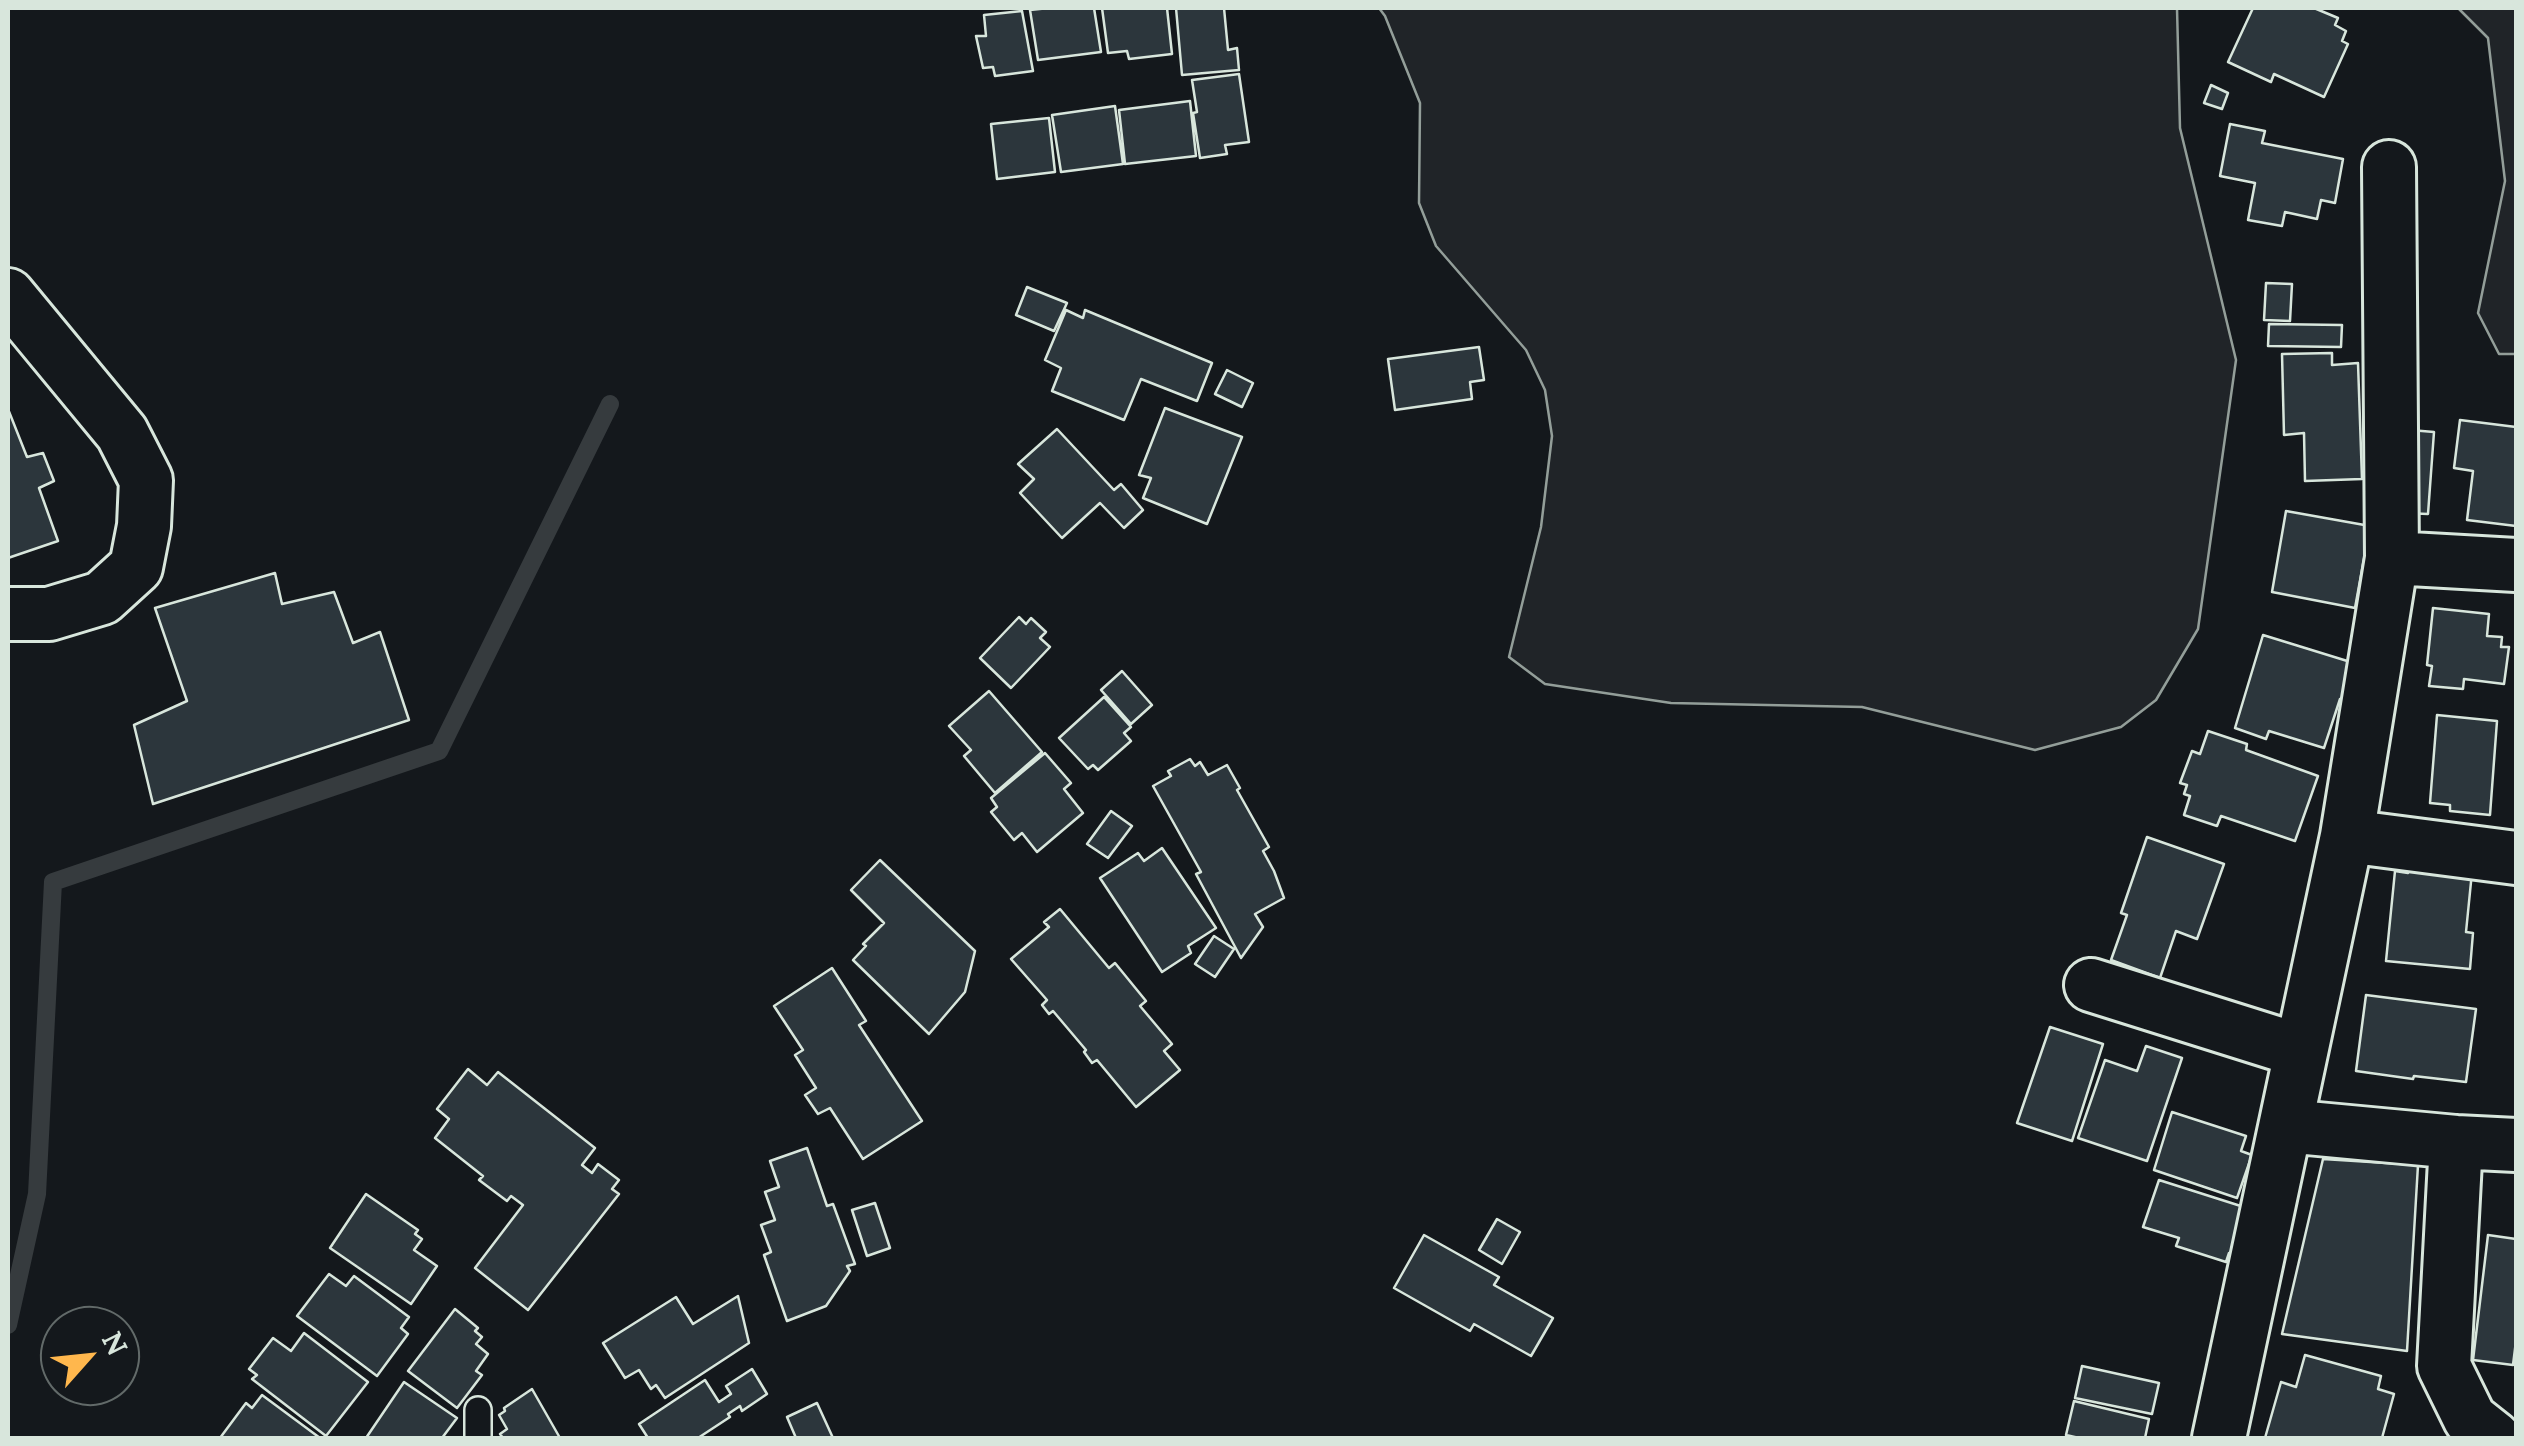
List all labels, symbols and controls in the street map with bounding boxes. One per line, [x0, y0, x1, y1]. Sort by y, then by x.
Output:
north arrow [40, 1306, 140, 1406]
text: N [94, 1325, 136, 1361]

